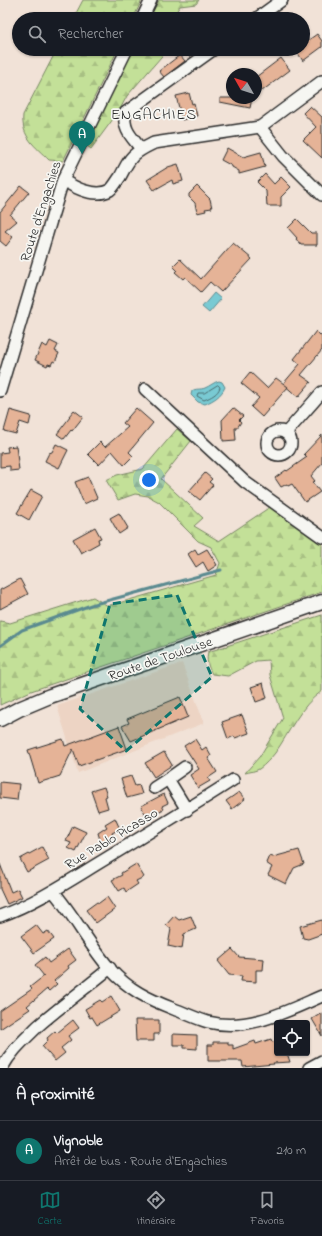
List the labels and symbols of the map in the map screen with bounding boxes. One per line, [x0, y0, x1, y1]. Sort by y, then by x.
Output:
north arrow [226, 68, 262, 104]
district label: ENGACHIES [111, 104, 197, 126]
pin: A [69, 121, 95, 154]
street label: Route d'Engachies [15, 158, 69, 265]
your location [139, 470, 159, 490]
street label: Route de Toulouse [106, 632, 216, 687]
street label: Rue Pablo Picasso [61, 803, 162, 875]

